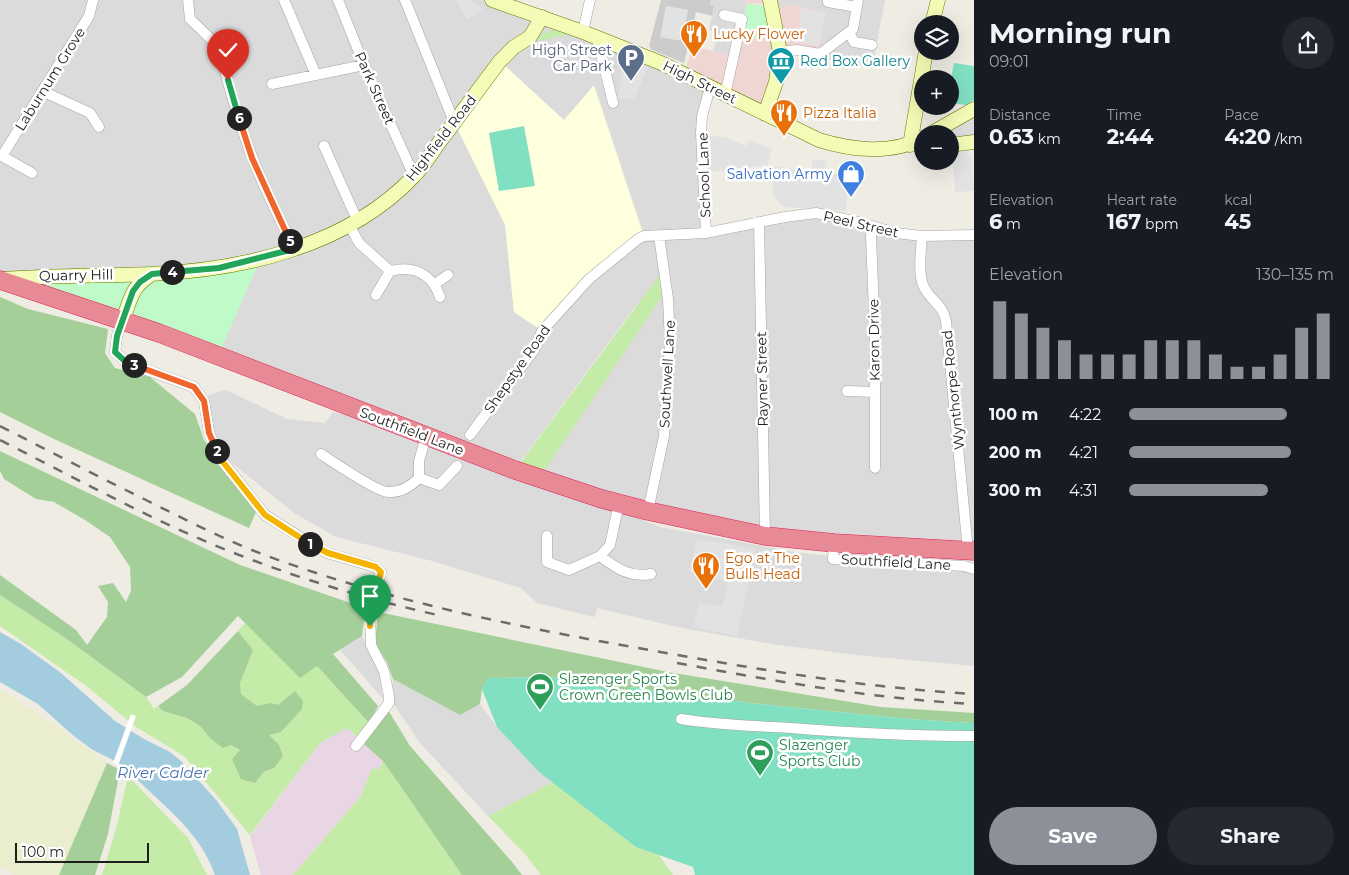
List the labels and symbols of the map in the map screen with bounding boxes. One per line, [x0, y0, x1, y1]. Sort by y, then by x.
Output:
restaurant icon: Lucky Flower [679, 19, 709, 58]
street label: Laburnum Grove [11, 24, 89, 134]
place label: Lucky Flower [713, 25, 805, 43]
pin [207, 29, 249, 80]
place label: High Street Car Park [532, 41, 613, 75]
parking icon: High Street Car Park [616, 43, 646, 82]
museum icon: Red Box Gallery [766, 46, 796, 85]
street label: Park Street [351, 49, 399, 128]
place label: Red Box Gallery [800, 52, 911, 70]
street label: High Street [660, 56, 740, 108]
street label: Highfield Road [402, 91, 480, 185]
restaurant icon: Pizza Italia [769, 98, 799, 137]
place label: Pizza Italia [803, 104, 877, 122]
pin: 6 [226, 106, 252, 130]
street label: School Lane [694, 132, 714, 218]
shop icon: Salvation Army [836, 159, 866, 198]
place label: Salvation Army [727, 165, 832, 183]
street label: Peel Street [822, 207, 901, 241]
pin: 5 [278, 228, 302, 254]
pin: 4 [160, 260, 184, 284]
street label: Quarry Hill [39, 265, 113, 285]
street label: Karon Drive [864, 299, 884, 381]
street label: Southwell Lane [655, 320, 679, 428]
street label: Shepstye Road [480, 321, 554, 417]
street label: Wynthorpe Road [938, 329, 968, 451]
street label: Rayner Street [752, 331, 772, 427]
pin: 3 [122, 352, 146, 378]
street label: Southfield Lane [357, 403, 467, 459]
pin: 2 [204, 438, 230, 464]
pin: 1 [298, 532, 322, 556]
place label: Ego at The Bulls Head [725, 549, 800, 583]
street label: Southfield Lane [840, 550, 952, 574]
restaurant icon: Ego at The Bulls Head [691, 551, 721, 590]
pin [349, 575, 391, 626]
place label: Slazenger Sports Crown Green Bowls Club [559, 670, 733, 704]
sports icon: Slazenger Sports Crown Green Bowls Club [525, 672, 555, 711]
place label: Slazenger Sports Club [779, 736, 860, 770]
sports icon: Slazenger Sports Club [745, 738, 775, 777]
water label: River Calder [117, 763, 210, 782]
scale bar [15, 840, 149, 863]

